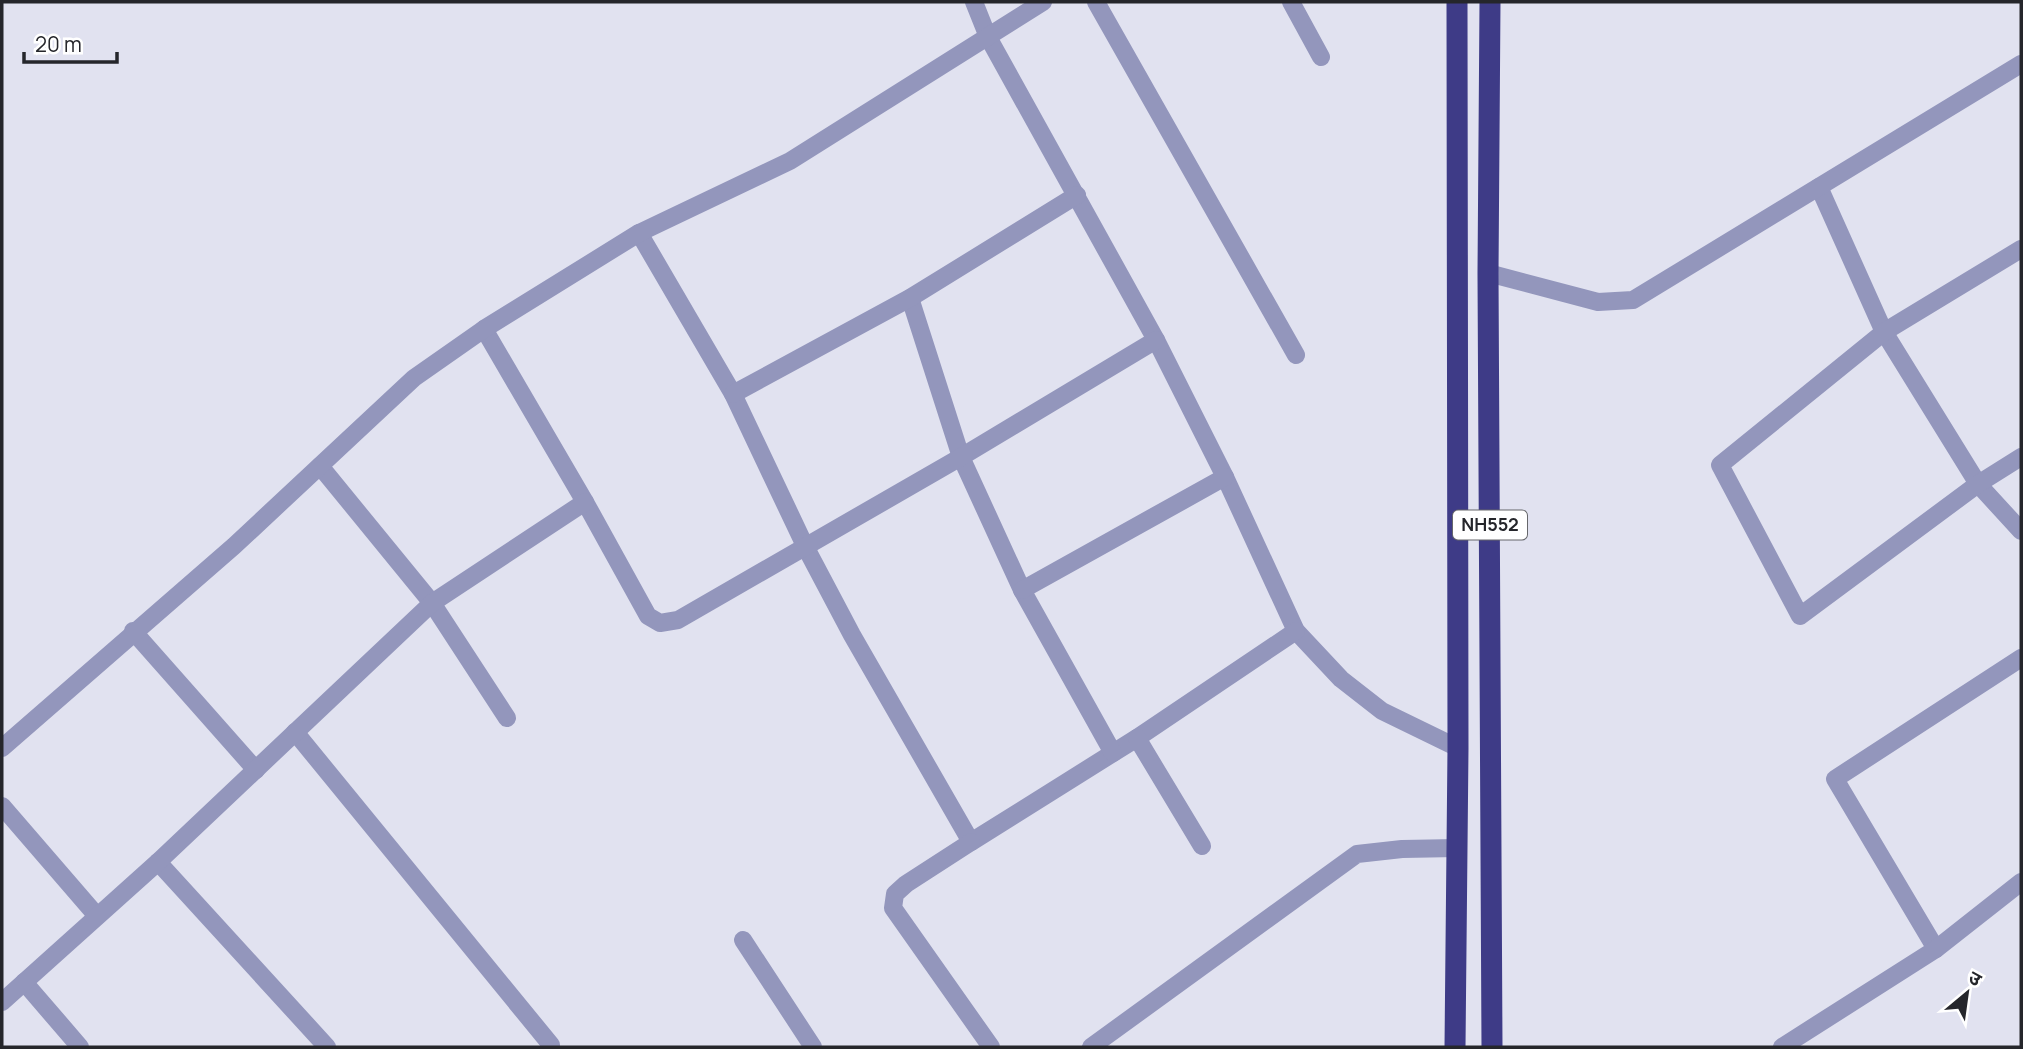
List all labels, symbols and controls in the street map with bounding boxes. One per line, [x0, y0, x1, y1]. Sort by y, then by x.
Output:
scale bar [24, 21, 117, 65]
text: 20 m [35, 30, 82, 58]
road number: NH552 [1453, 510, 1527, 540]
north arrow [1932, 958, 2002, 1028]
text: उ [1964, 964, 1987, 993]

